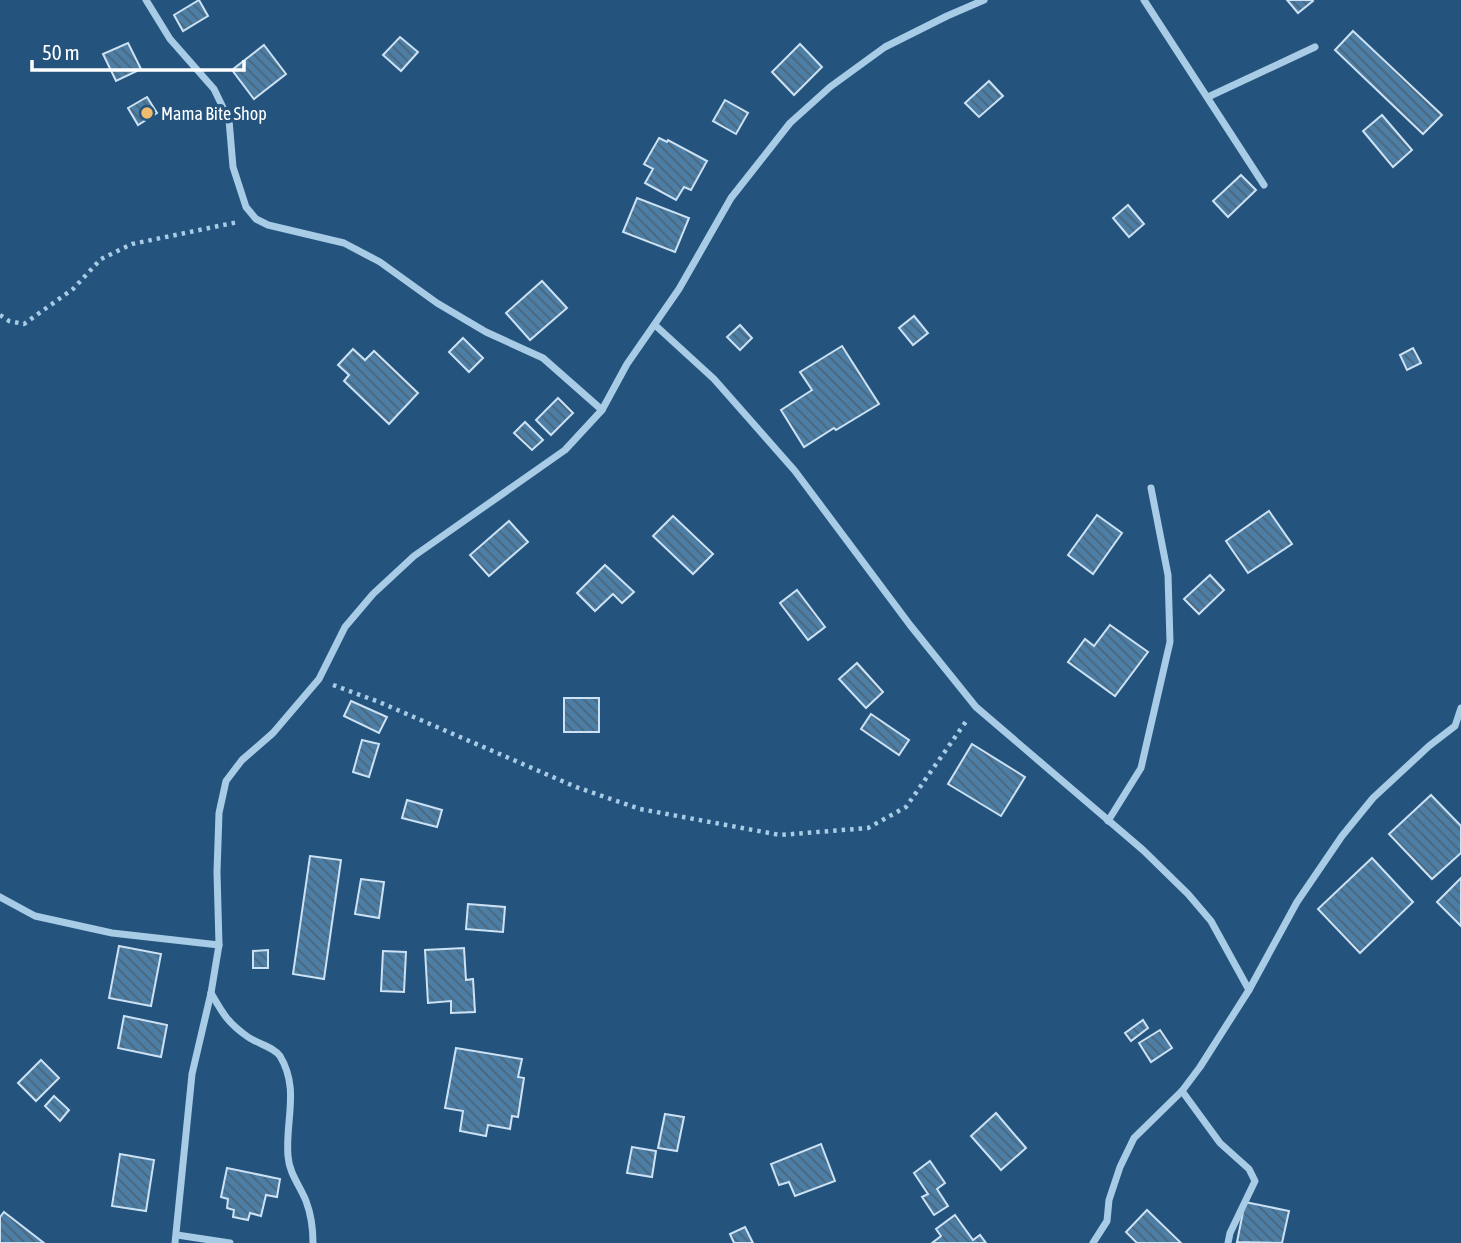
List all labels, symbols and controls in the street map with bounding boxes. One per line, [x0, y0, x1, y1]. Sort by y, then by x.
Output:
scale bar [32, 28, 243, 72]
text: 50 m [42, 40, 80, 64]
place label: Mama Bite Shop [161, 103, 267, 124]
marker: Mama Bite Shop [139, 105, 155, 121]

